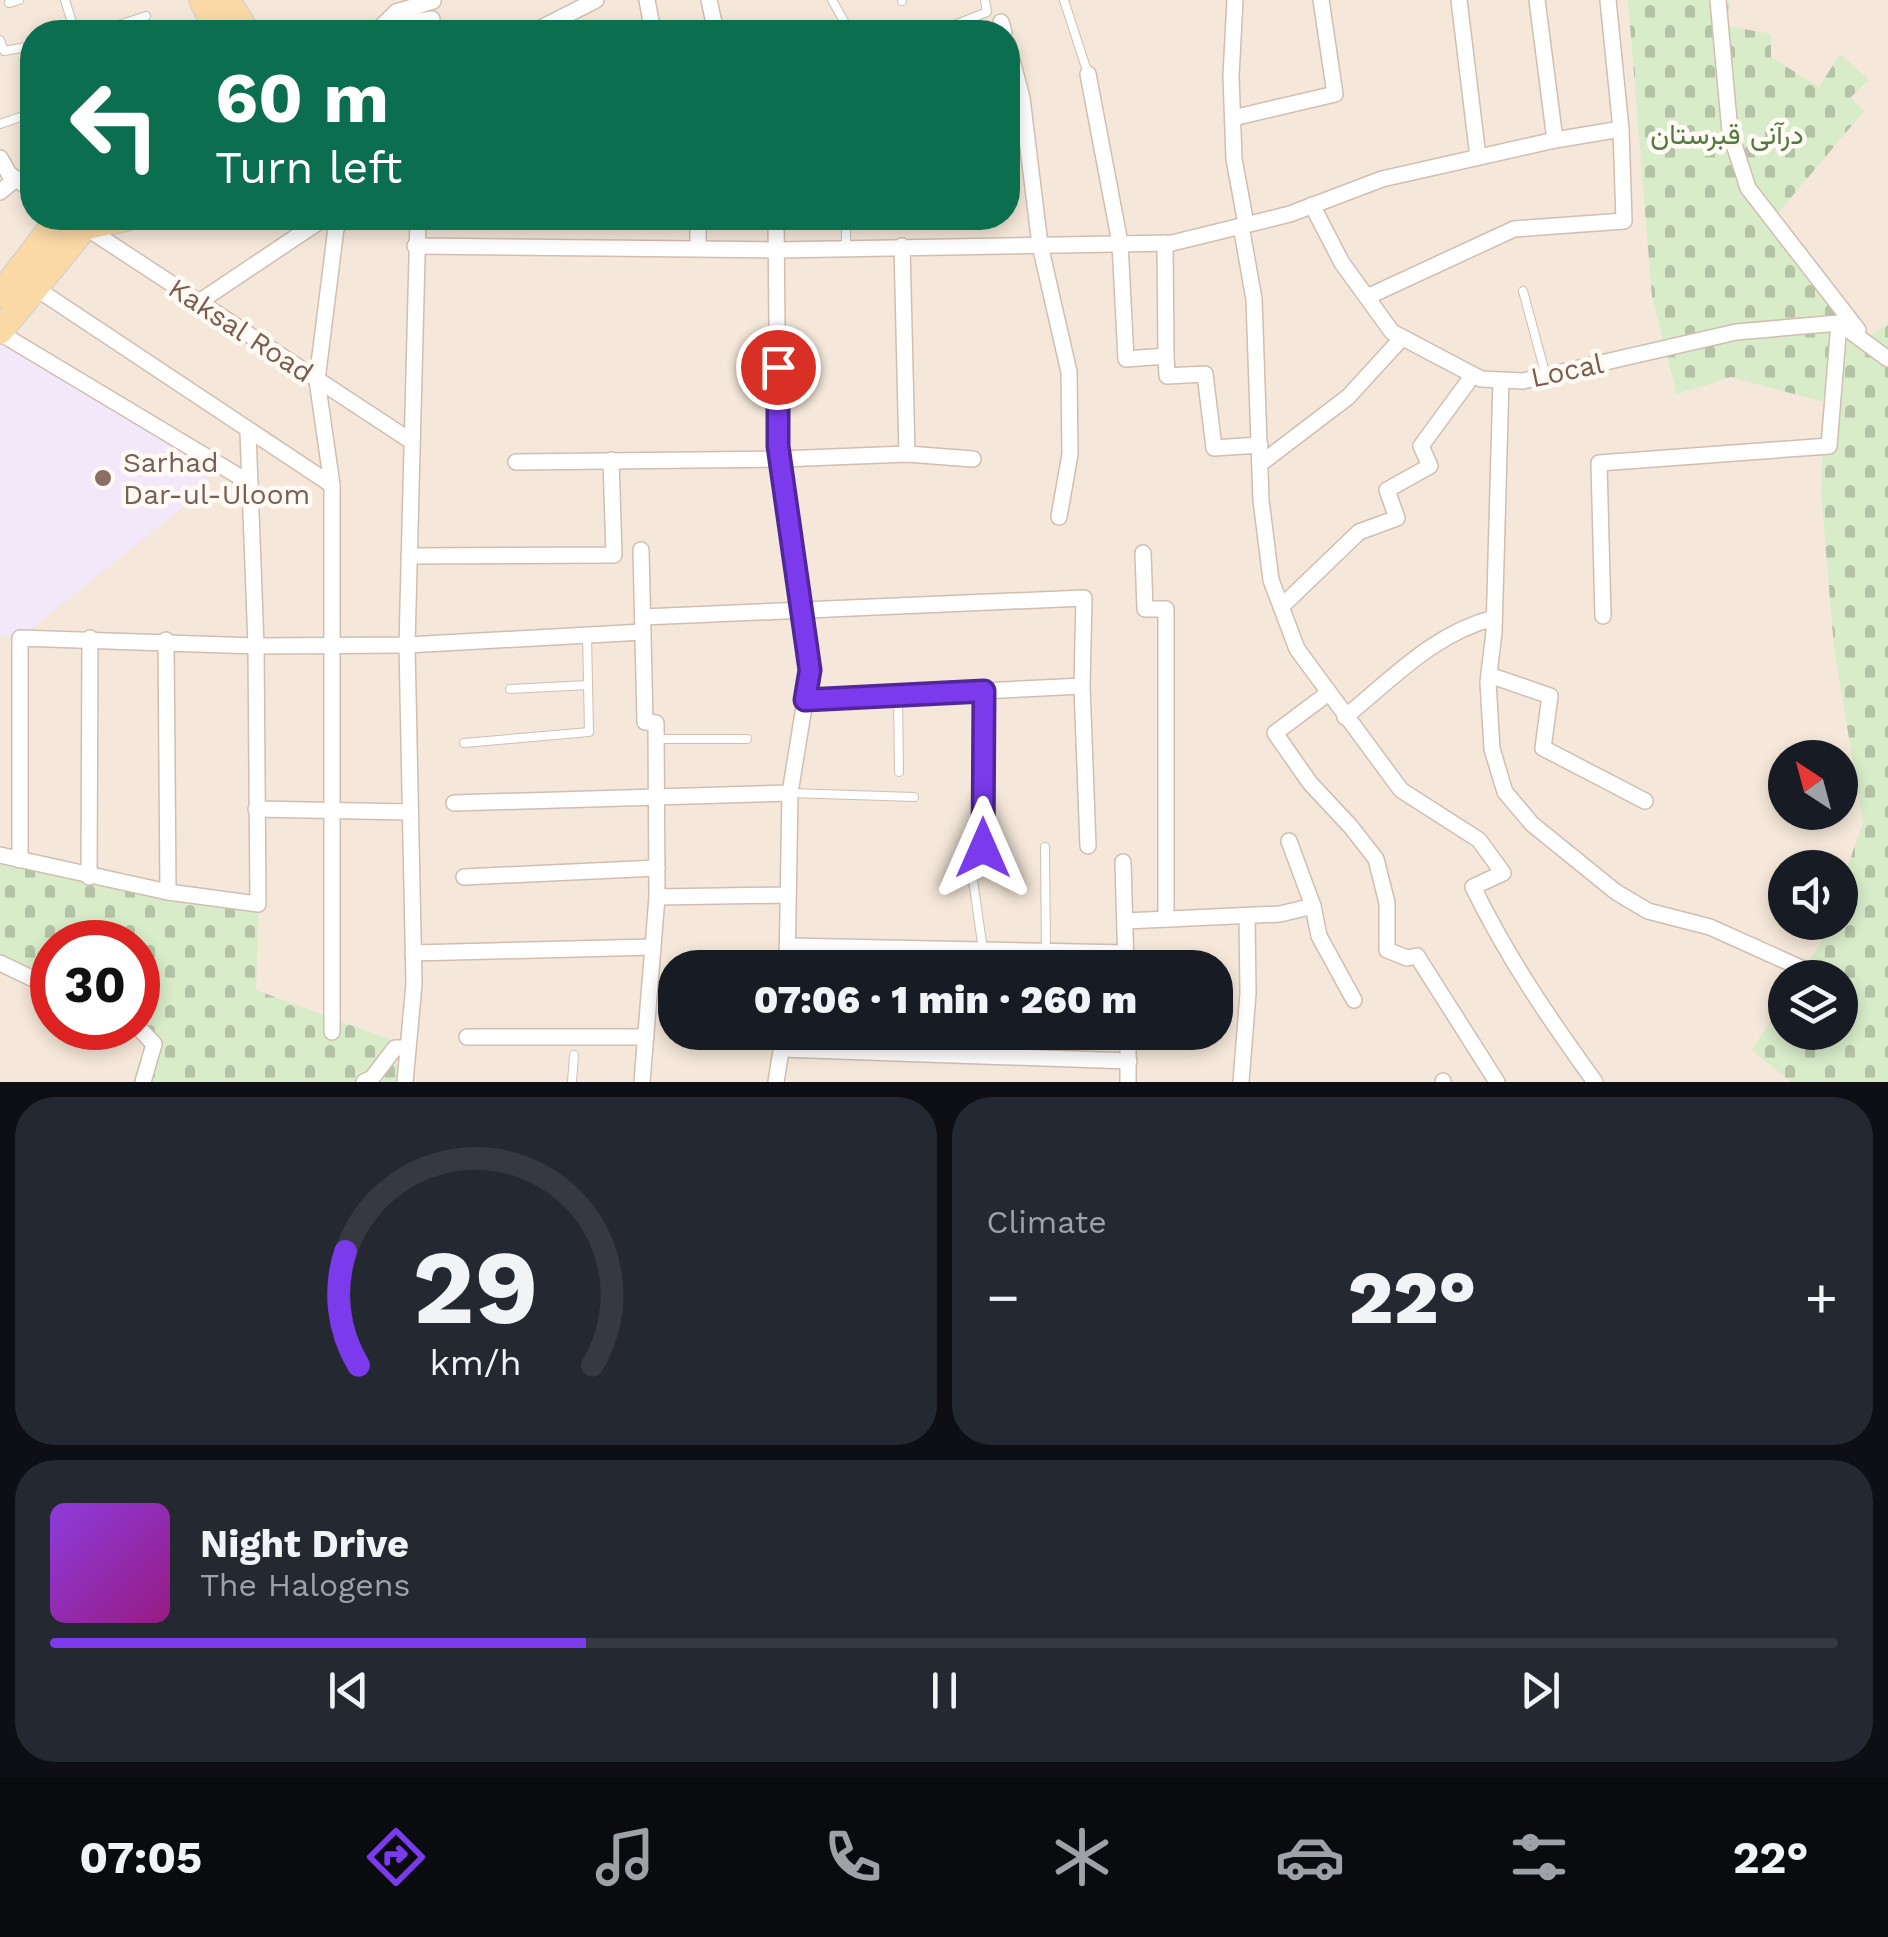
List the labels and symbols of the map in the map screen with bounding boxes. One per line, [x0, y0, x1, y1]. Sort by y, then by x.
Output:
park label: درآنی قبرستان [1650, 118, 1804, 152]
street label: Kaksal Road [162, 272, 319, 389]
pin [736, 325, 821, 410]
street label: Local [1528, 347, 1607, 394]
place label: Sarhad Dar-ul-Uloom [123, 446, 310, 511]
marker: Sarhad Dar-ul-Uloom [92, 467, 114, 489]
north arrow [1768, 740, 1858, 830]
position arrow [931, 796, 1035, 900]
speed limit sign: 30 [30, 920, 160, 1050]

